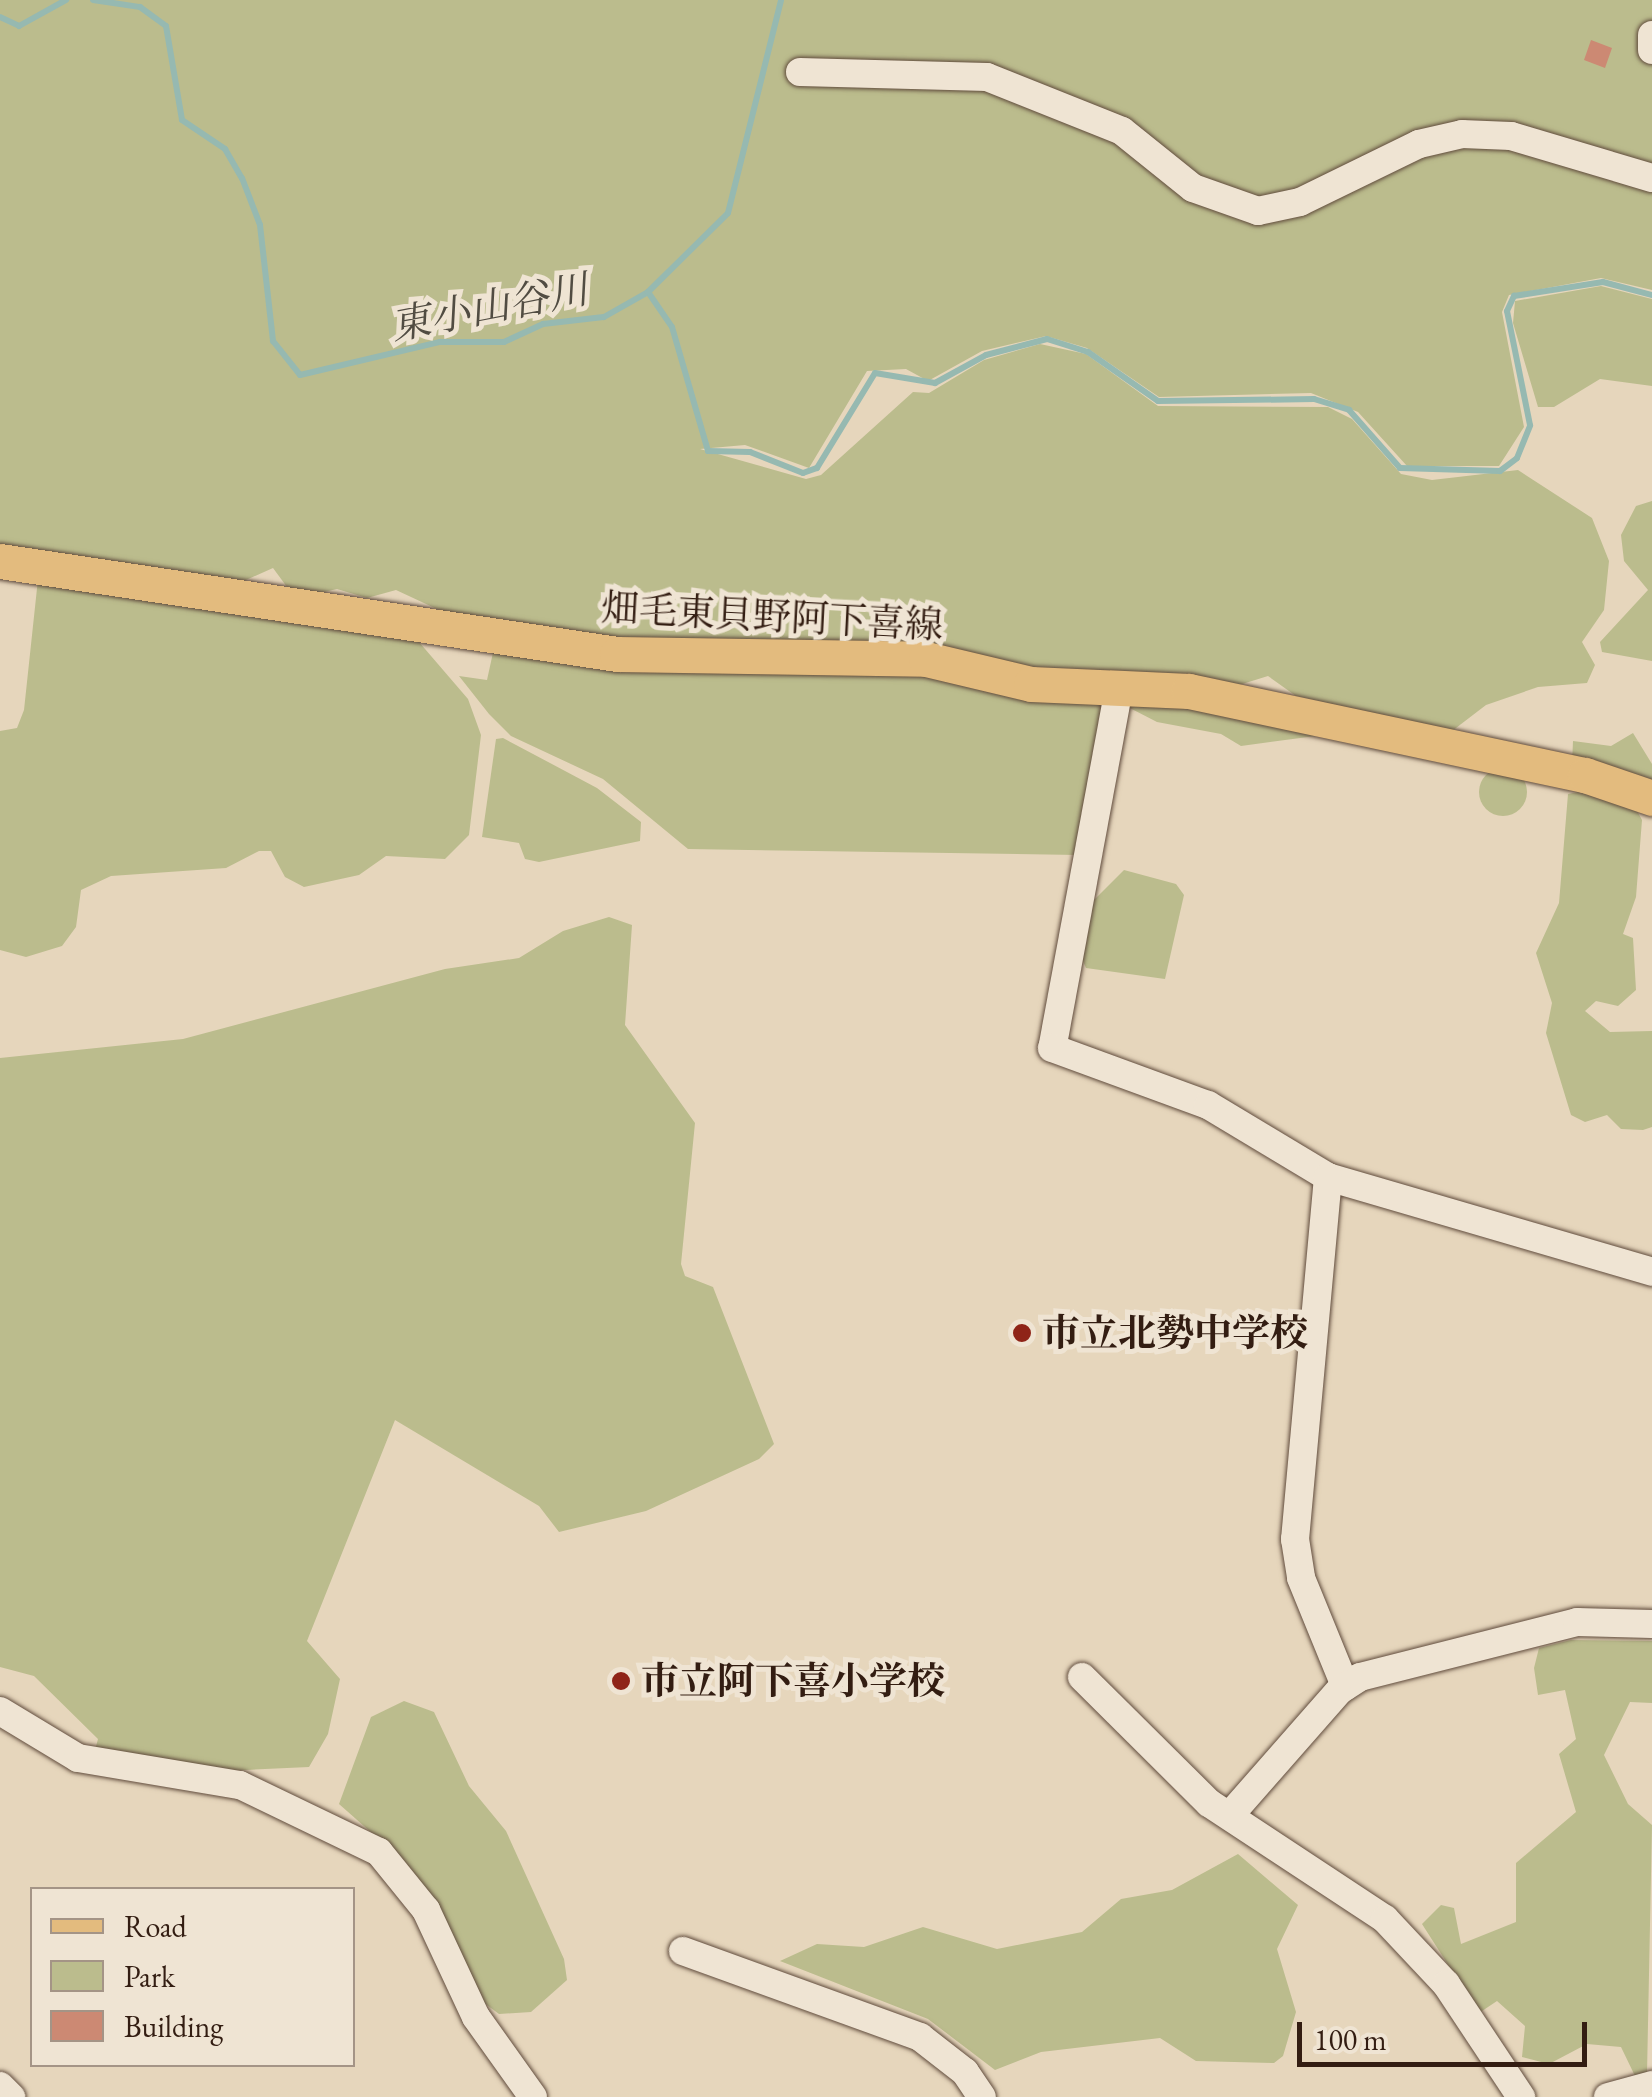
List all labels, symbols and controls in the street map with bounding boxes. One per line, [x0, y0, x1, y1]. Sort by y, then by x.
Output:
water label: 東小山谷川 [386, 264, 592, 350]
street label: 畑毛東貝野阿下喜線 [600, 584, 944, 648]
place label: 市立北勢中学校 [1042, 1310, 1308, 1356]
marker: 市立北勢中学校 [1011, 1322, 1033, 1344]
place label: 市立阿下喜小学校 [641, 1658, 945, 1704]
marker: 市立阿下喜小学校 [610, 1670, 632, 1692]
legend [30, 1887, 355, 2067]
text: Road [124, 1907, 187, 1946]
text: Park [124, 1957, 175, 1996]
scale bar [1302, 2002, 1592, 2064]
text: Building [124, 2007, 223, 2046]
text: 100 m [1314, 2020, 1387, 2059]

